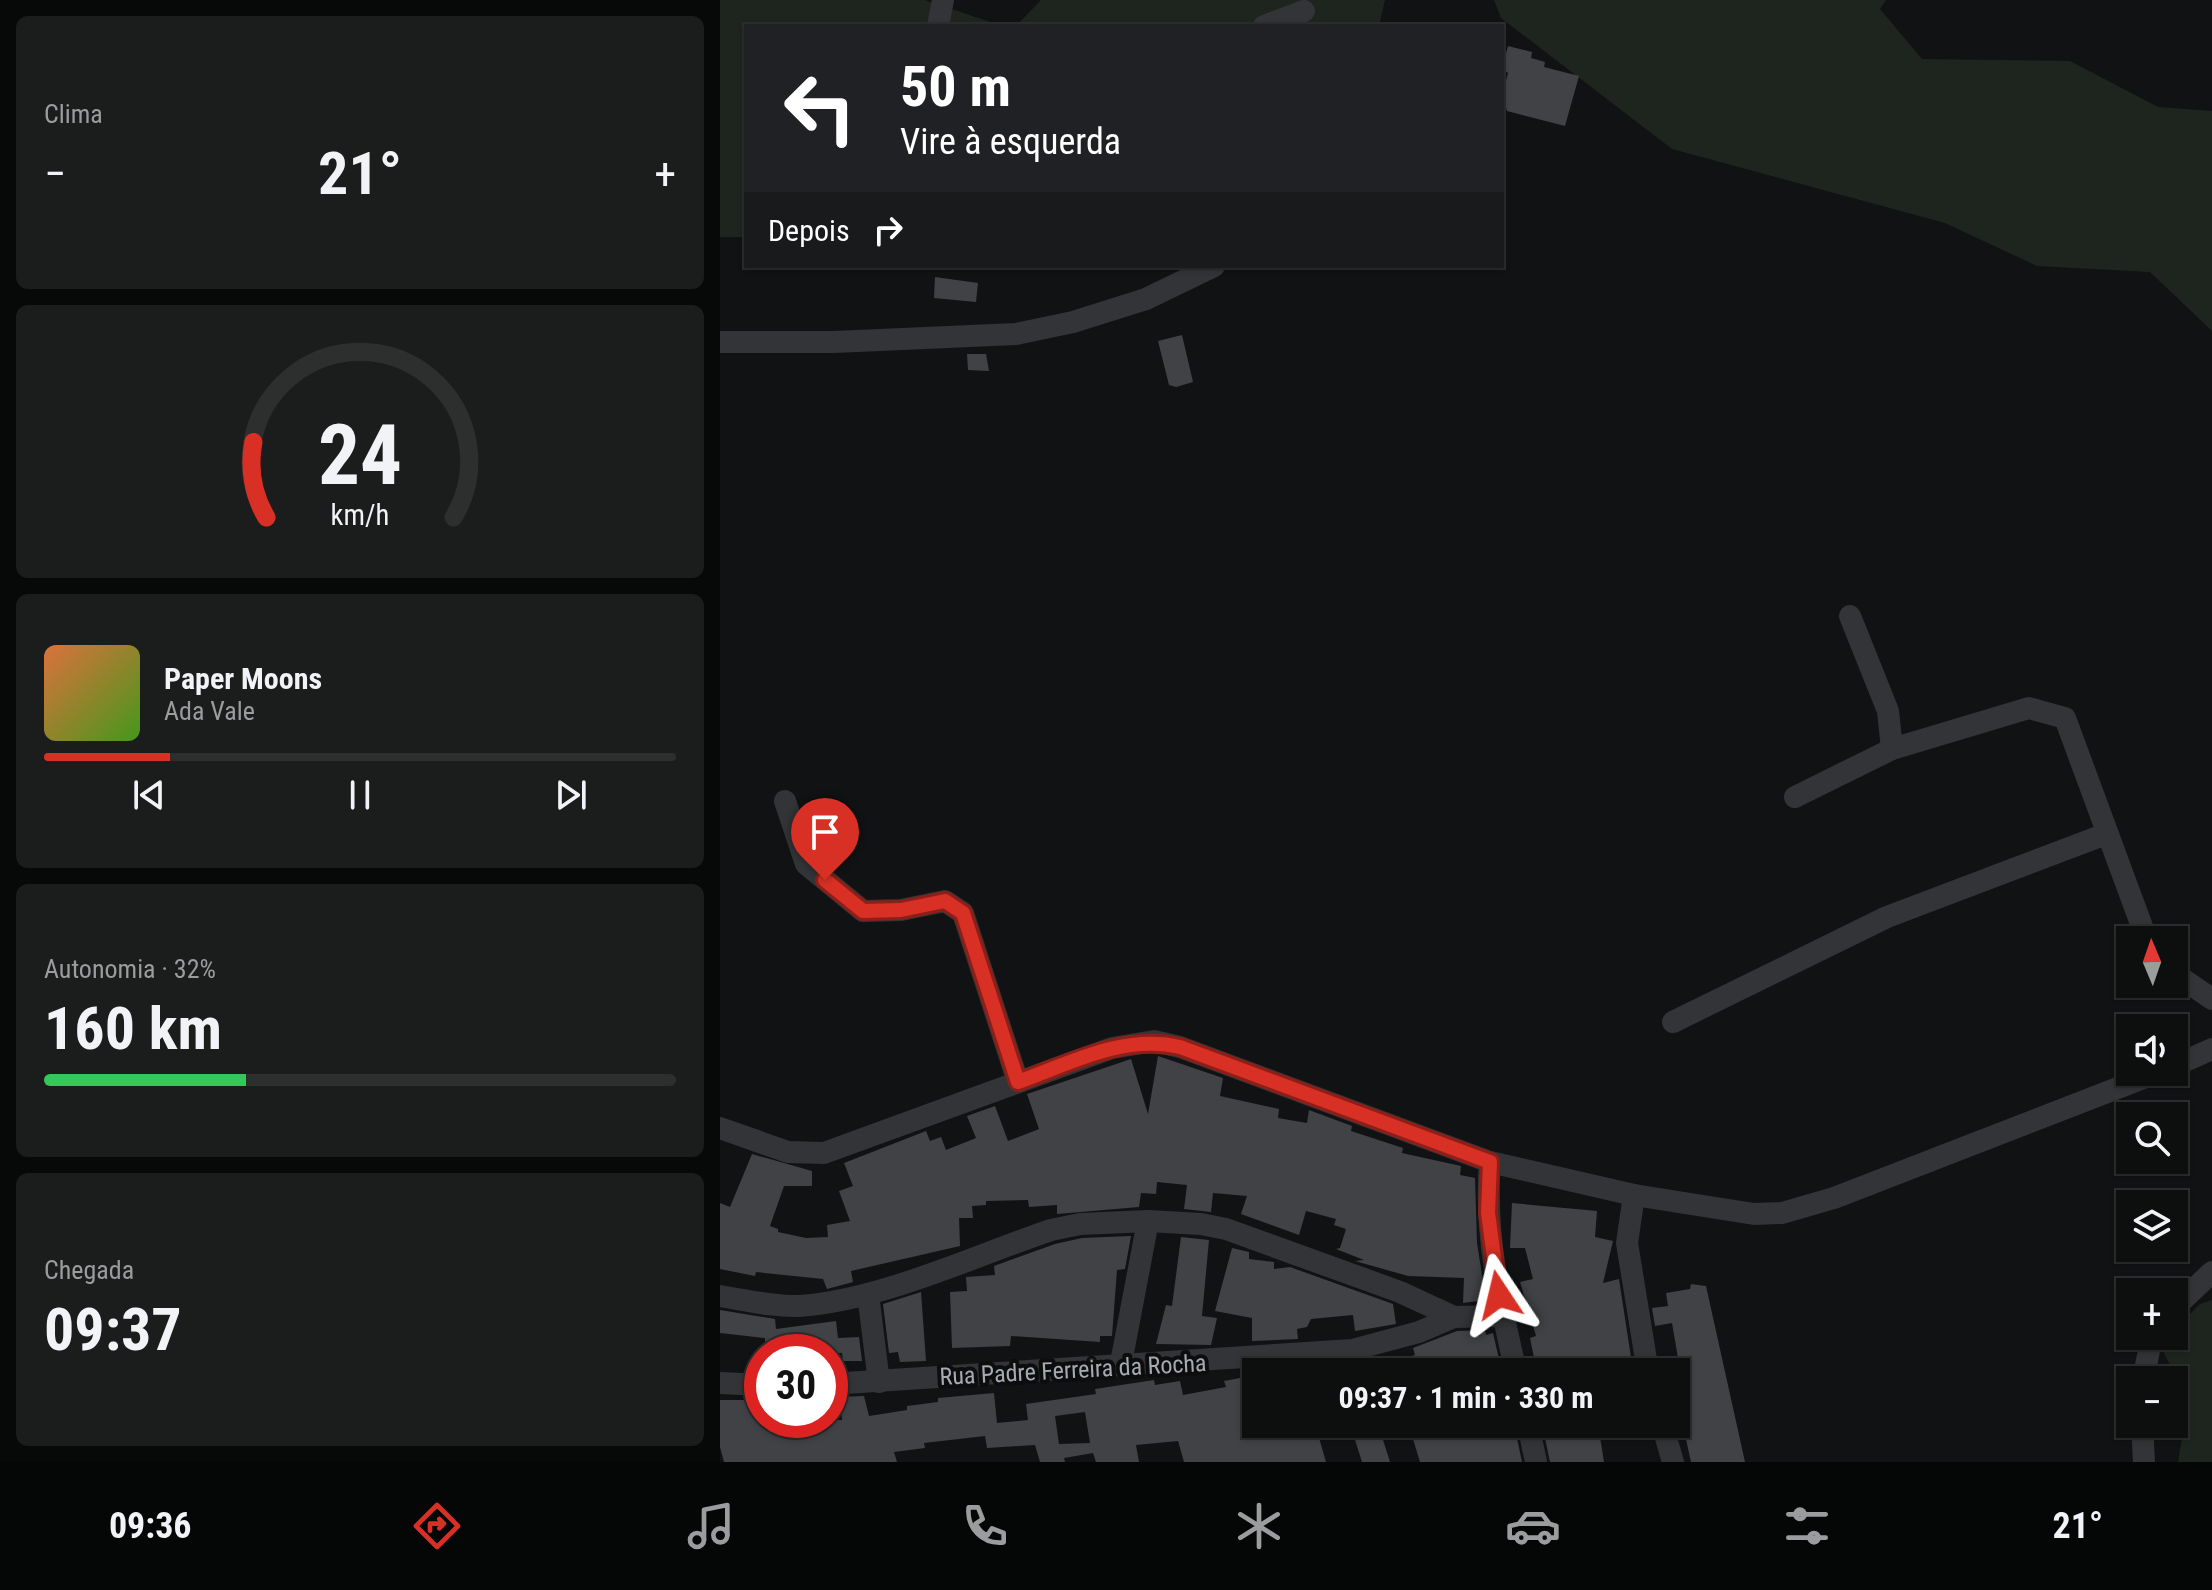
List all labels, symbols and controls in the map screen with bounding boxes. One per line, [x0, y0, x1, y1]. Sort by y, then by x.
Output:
text: 50 m [900, 54, 1011, 120]
icon: left [768, 56, 872, 160]
text: Clima [44, 99, 103, 129]
text: Vire à esquerda [900, 121, 1121, 163]
text: 21° [318, 138, 402, 209]
text: − [44, 148, 66, 200]
text: + [654, 148, 676, 200]
icon: right [866, 208, 910, 252]
text: Depois [768, 213, 850, 248]
text: 24 [318, 406, 402, 503]
text: km/h [331, 498, 389, 532]
text: Paper Moons [164, 661, 322, 696]
text: Ada Vale [164, 696, 255, 726]
icon: previous [127, 773, 171, 817]
icon: pause [338, 773, 382, 817]
icon: next [549, 773, 593, 817]
pin [791, 798, 859, 880]
icon: arrive [803, 810, 847, 854]
north arrow [2116, 926, 2188, 998]
map controls [2116, 926, 2188, 1438]
text: Autonomia · 32% [44, 954, 216, 984]
text: 160 km [44, 993, 222, 1064]
button: sound [2116, 1014, 2188, 1086]
button: search [2116, 1102, 2188, 1174]
button: layers [2116, 1190, 2188, 1262]
position arrow [1457, 1253, 1541, 1337]
text: Chegada [44, 1255, 134, 1285]
button: + [2116, 1278, 2188, 1350]
text: 09:37 [44, 1294, 182, 1365]
speed limit sign: 30 [744, 1334, 848, 1438]
street label: Rua Padre Ferreira da Rocha [939, 1349, 1207, 1391]
button: − [2116, 1366, 2188, 1438]
text: 09:37 · 1 min · 330 m [1339, 1380, 1593, 1415]
icon: directions [409, 1498, 465, 1554]
icon: music [683, 1498, 739, 1554]
icon: phone [957, 1498, 1013, 1554]
icon: climate [1231, 1498, 1287, 1554]
icon: car [1505, 1498, 1561, 1554]
icon: filters [1779, 1498, 1835, 1554]
text: 09:36 [109, 1505, 192, 1547]
text: 21° [2053, 1505, 2103, 1547]

